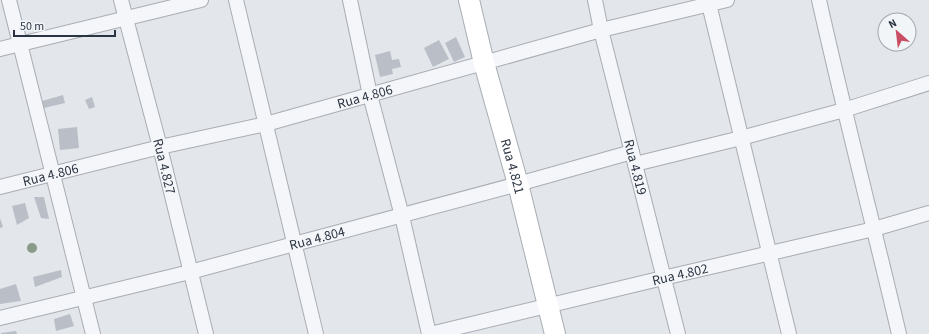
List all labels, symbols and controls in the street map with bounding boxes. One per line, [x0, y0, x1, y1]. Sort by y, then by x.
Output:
scale bar [14, 12, 115, 38]
north arrow [877, 12, 917, 52]
text: N [886, 15, 899, 32]
text: 50 m [20, 18, 44, 35]
street label: Rua 4.806 [335, 80, 395, 115]
street label: Rua 4.827 [147, 136, 180, 197]
street label: Rua 4.821 [495, 136, 529, 196]
street label: Rua 4.819 [618, 137, 651, 197]
street label: Rua 4.806 [21, 159, 81, 192]
street label: Rua 4.804 [287, 222, 347, 256]
street label: Rua 4.802 [650, 259, 710, 291]

